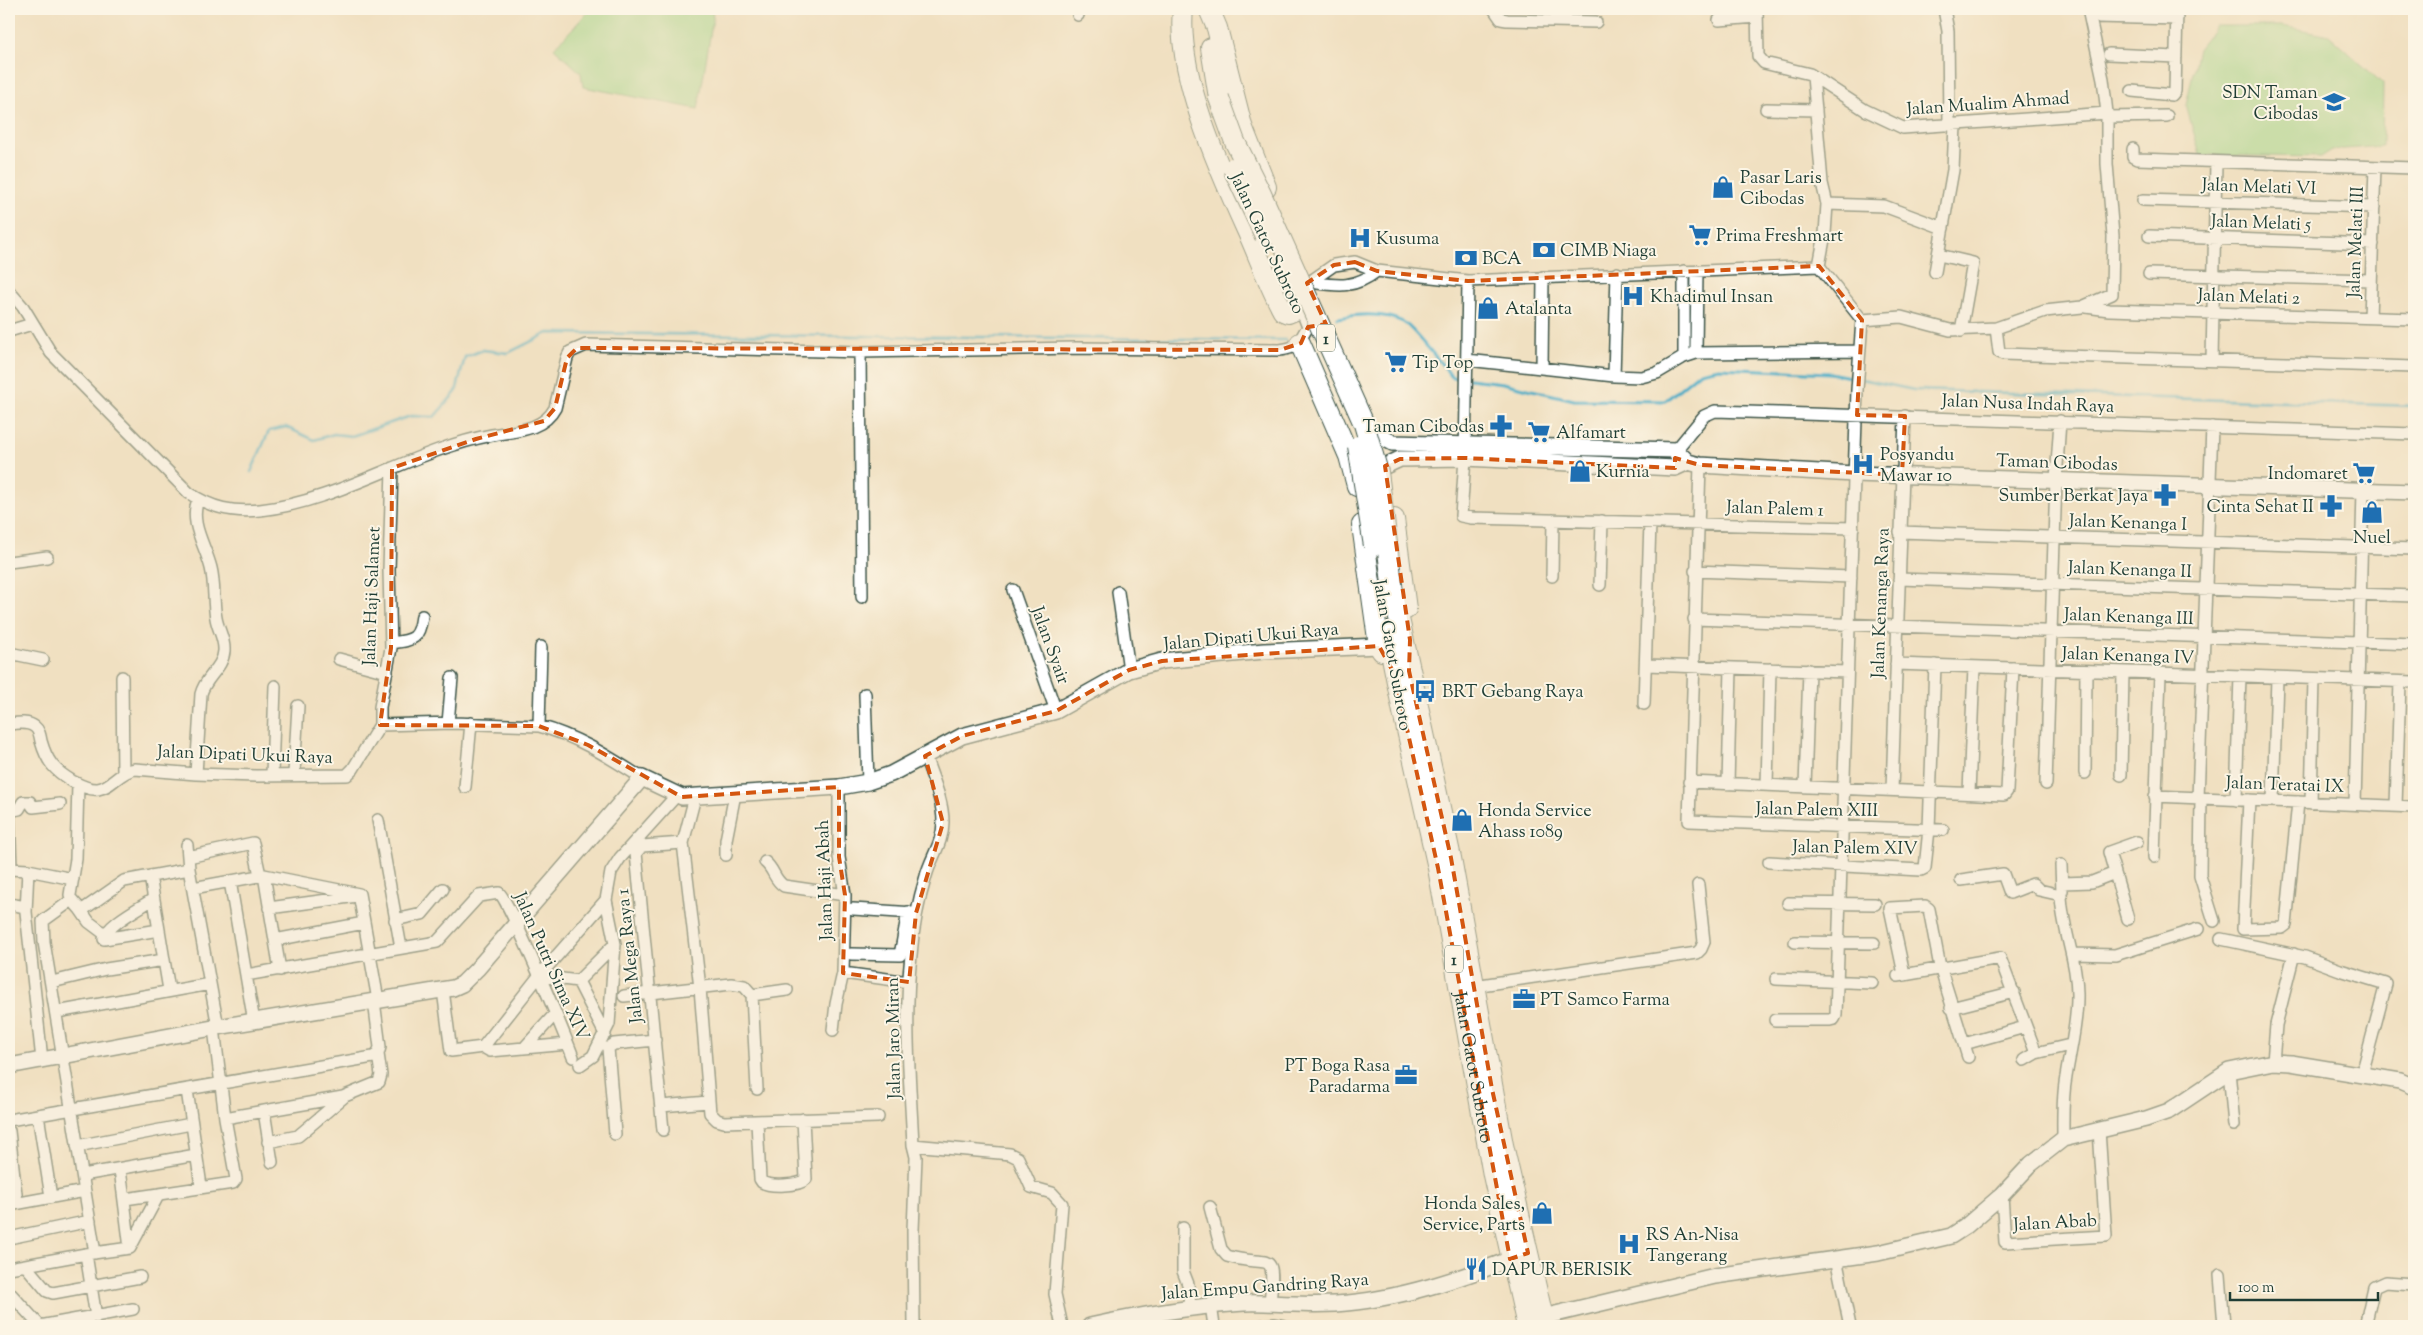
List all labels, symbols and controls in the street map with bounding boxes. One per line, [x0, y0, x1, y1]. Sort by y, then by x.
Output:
place label: SDN Taman Cibodas [2222, 81, 2318, 128]
street label: Jalan Mualim Ahmad [1905, 86, 2071, 124]
school or university icon: SDN Taman Cibodas [2321, 89, 2347, 115]
place label: Pasar Laris Cibodas [1740, 166, 1822, 213]
street label: Jalan Gatot Subroto [1222, 168, 1310, 319]
street label: Jalan Melati VI [2200, 173, 2317, 203]
shop icon: Pasar Laris Cibodas [1710, 174, 1736, 200]
street label: Jalan Melati III [2342, 186, 2372, 299]
street label: Jalan Melati 5 [2209, 209, 2311, 239]
supermarket icon: Prima Freshmart [1687, 222, 1713, 248]
place label: Prima Freshmart [1716, 224, 1843, 250]
hospital icon: Kusuma [1347, 225, 1373, 251]
place label: Kusuma [1376, 227, 1439, 253]
bank icon: CIMB Niaga [1531, 237, 1557, 263]
place label: CIMB Niaga [1560, 239, 1657, 265]
bank icon: BCA [1453, 245, 1479, 271]
place label: BCA [1482, 247, 1522, 273]
hospital icon: Khadimul Insan [1620, 283, 1646, 309]
street label: Jalan Melati 2 [2196, 283, 2301, 313]
place label: Khadimul Insan [1650, 285, 1774, 311]
shop icon: Atalanta [1475, 295, 1501, 321]
place label: Atalanta [1505, 297, 1572, 323]
road number: 1 [1317, 324, 1335, 352]
supermarket icon: Tip Top [1383, 349, 1409, 375]
place label: Tip Top [1412, 351, 1473, 377]
street label: Jalan Nusa Indah Raya [1940, 389, 2115, 421]
pharmacy icon: Taman Cibodas [1488, 413, 1514, 439]
place label: Taman Cibodas [1363, 415, 1484, 441]
supermarket icon: Alfamart [1526, 419, 1552, 445]
place label: Alfamart [1556, 421, 1626, 447]
place label: Posyandu Mawar 10 [1880, 443, 1954, 490]
street label: Taman Cibodas [1996, 449, 2118, 479]
hospital icon: Posyandu Mawar 10 [1850, 451, 1876, 477]
shop icon: Kurnia [1567, 458, 1593, 484]
place label: Kurnia [1596, 460, 1650, 486]
supermarket icon: Indomaret [2351, 460, 2377, 486]
place label: Indomaret [2268, 462, 2348, 488]
pharmacy icon: Sumber Berkat Jaya [2152, 482, 2178, 508]
place label: Sumber Berkat Jaya [1999, 484, 2148, 510]
pharmacy icon: Cinta Sehat II [2318, 493, 2344, 519]
street label: Jalan Palem 1 [1725, 495, 1824, 525]
place label: Cinta Sehat II [2206, 495, 2314, 521]
shop icon: Nuel [2359, 499, 2385, 525]
street label: Jalan Kenanga I [2067, 509, 2188, 539]
street label: Jalan Haji Salamet [358, 526, 388, 667]
place label: Nuel [2353, 526, 2391, 552]
street label: Jalan Kenanga Raya [1866, 527, 1898, 680]
street label: Jalan Kenanga II [2066, 556, 2192, 586]
street label: Jalan Gatot Subroto [1365, 577, 1417, 733]
street label: Jalan Syair [1023, 602, 1075, 688]
street label: Jalan Kenanga III [2063, 603, 2194, 633]
street label: Jalan Dipati Ukui Raya [1161, 617, 1340, 659]
street label: Jalan Kenanga IV [2060, 642, 2195, 672]
bus stop icon: BRT Gebang Raya [1412, 678, 1438, 704]
place label: BRT Gebang Raya [1442, 680, 1584, 706]
street label: Jalan Dipati Ukui Raya [156, 740, 333, 772]
street label: Jalan Teratai IX [2224, 771, 2345, 801]
street label: Jalan Palem XIII [1754, 797, 1879, 825]
place label: Honda Service Ahass 1089 [1478, 799, 1592, 846]
shop icon: Honda Service Ahass 1089 [1449, 807, 1475, 833]
street label: Jalan Haji Abah [811, 819, 841, 942]
street label: Jalan Palem XIV [1791, 835, 1918, 863]
street label: Jalan Putri Sima XIV [505, 887, 595, 1046]
street label: Jalan Mega Raya 1 [611, 887, 651, 1025]
road number: 1 [1445, 946, 1463, 972]
street label: Jalan Jaro Miran [881, 976, 909, 1100]
office icon: PT Samco Farma [1511, 986, 1537, 1012]
place label: PT Samco Farma [1540, 988, 1670, 1014]
street label: Jalan Gatot Subroto [1445, 989, 1498, 1146]
place label: PT Boga Rasa Paradarma [1285, 1054, 1390, 1101]
office icon: PT Boga Rasa Paradarma [1393, 1062, 1419, 1088]
place label: Honda Sales, Service, Parts [1422, 1192, 1525, 1239]
shop icon: Honda Sales, Service, Parts [1529, 1200, 1555, 1226]
street label: Jalan Abab [2012, 1209, 2098, 1239]
place label: RS An-Nisa Tangerang [1646, 1223, 1739, 1270]
hospital icon: RS An-Nisa Tangerang [1616, 1231, 1642, 1257]
restaurant icon: DAPUR BERISIK [1463, 1256, 1489, 1282]
place label: DAPUR BERISIK [1492, 1258, 1632, 1284]
street label: Jalan Empu Gandring Raya [1160, 1268, 1370, 1308]
scale bar [2230, 1270, 2378, 1302]
text: 100 m [2238, 1278, 2275, 1299]

